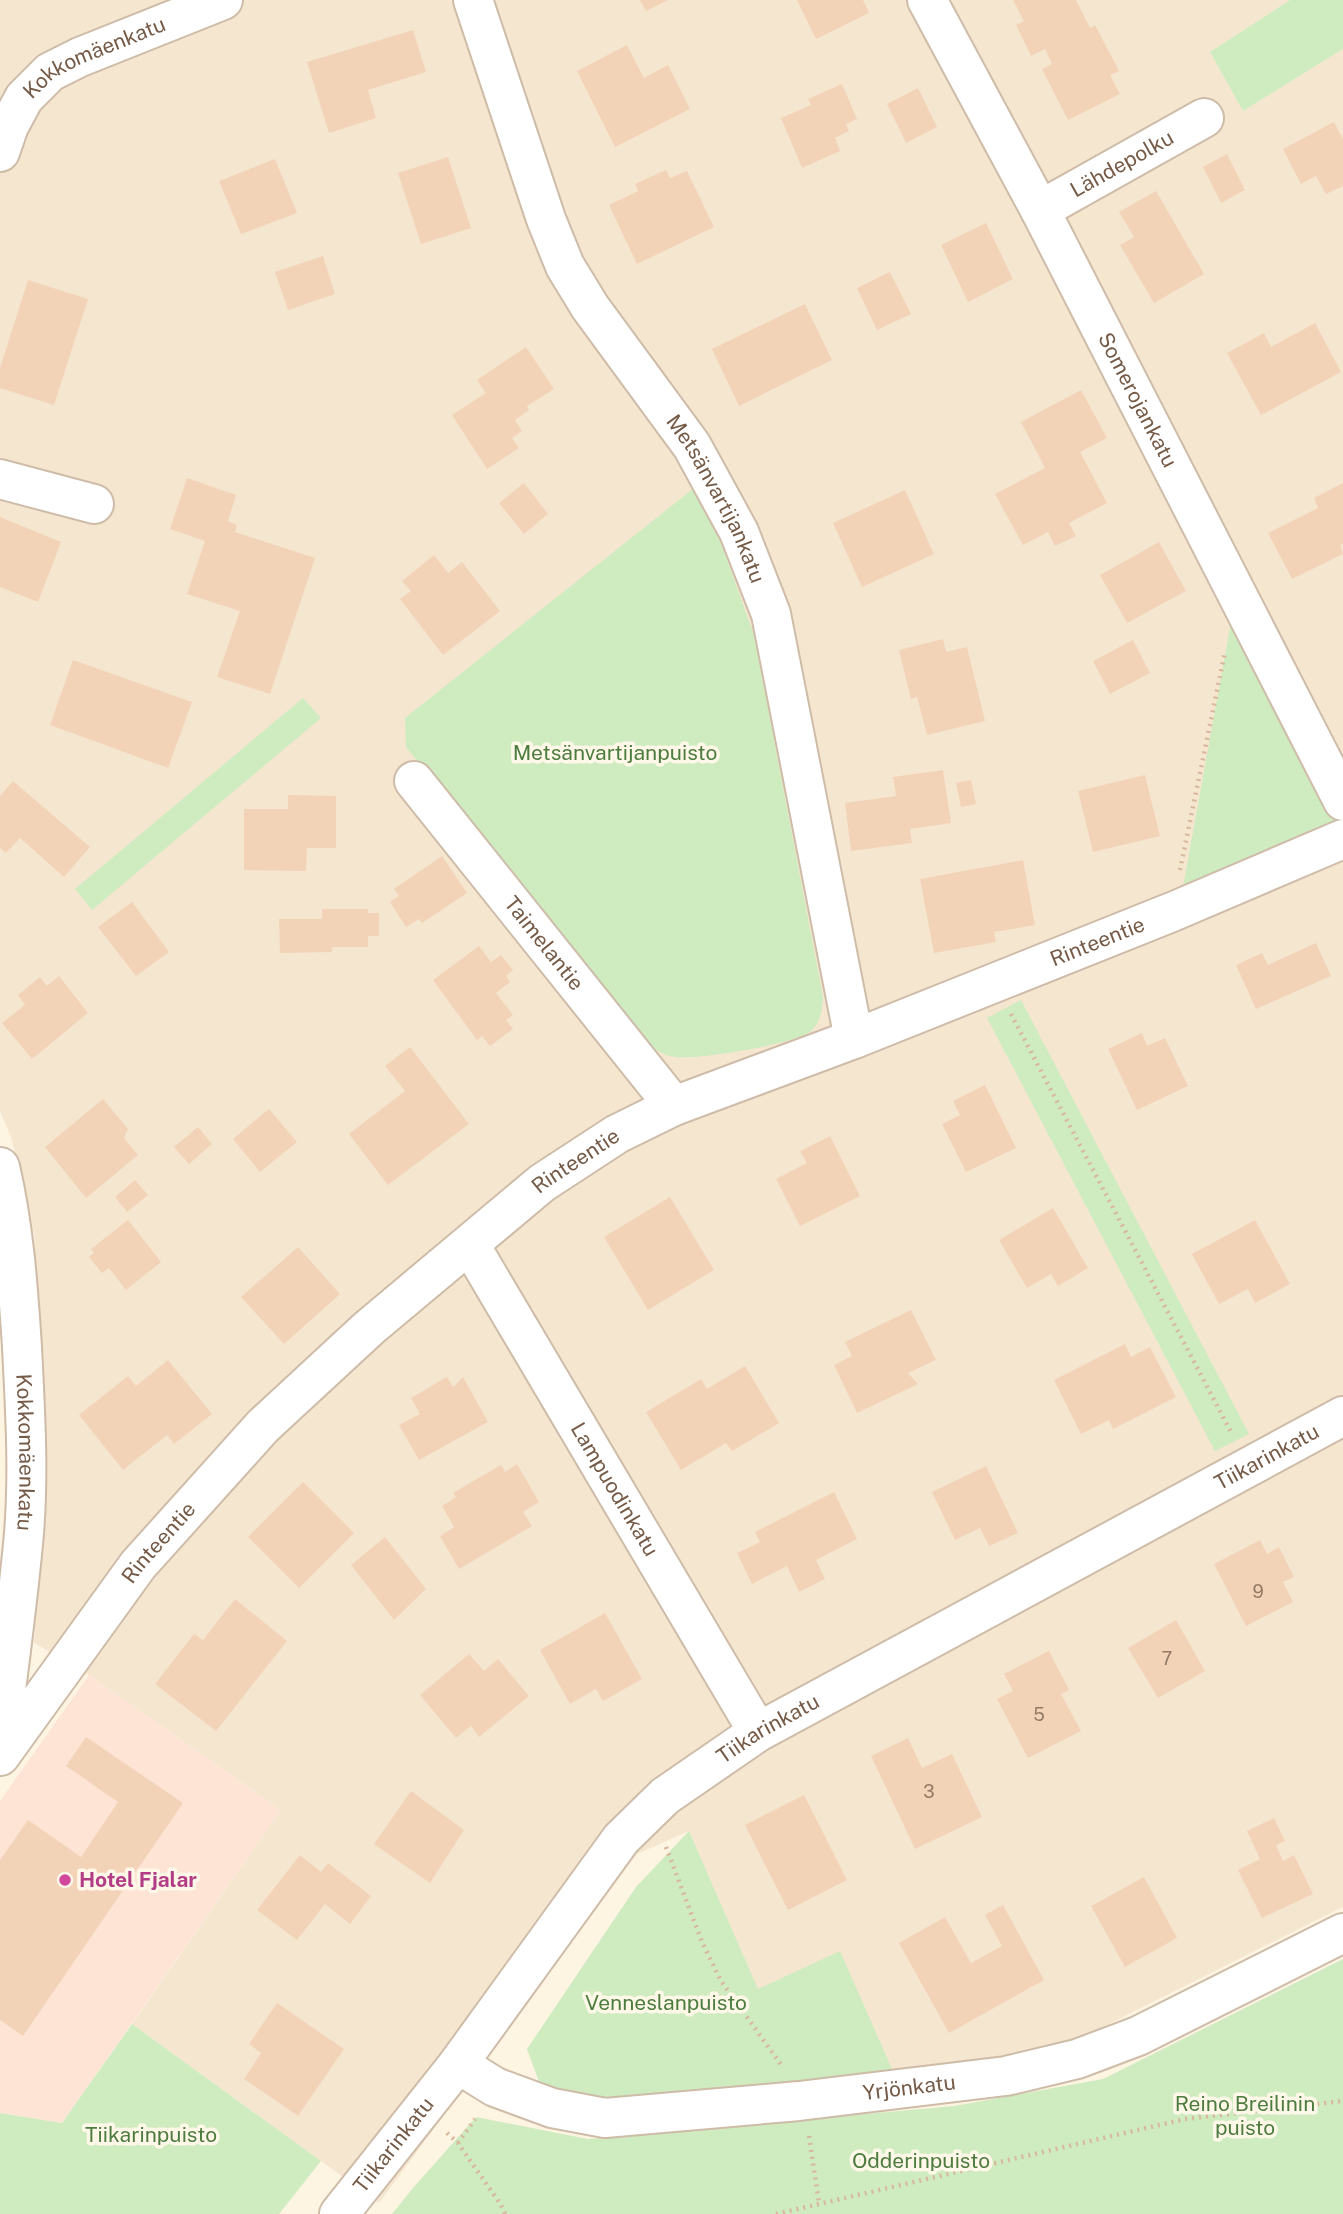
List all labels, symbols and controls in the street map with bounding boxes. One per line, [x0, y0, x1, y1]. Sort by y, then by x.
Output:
street label: Kokkomäenkatu [18, 11, 169, 104]
street label: Lähdepolku [1066, 125, 1178, 202]
street label: Somerojankatu [1093, 328, 1183, 471]
street label: Metsänvartijankatu [661, 409, 771, 587]
park label: Metsänvartijanpuisto [513, 740, 717, 765]
street label: Taimelantie [499, 891, 589, 995]
street label: Rinteentie [1046, 911, 1148, 971]
street label: Rinteentie [526, 1123, 624, 1198]
street label: Kokkomäenkatu [11, 1373, 39, 1532]
street label: Lampuodinkatu [566, 1418, 664, 1561]
street label: Tiikarinkatu [1210, 1418, 1323, 1495]
street label: Rinteentie [116, 1497, 201, 1588]
house number: 9 [1252, 1581, 1264, 1602]
house number: 7 [1162, 1648, 1172, 1669]
street label: Tiikarinkatu [712, 1688, 823, 1769]
house number: 5 [1033, 1704, 1045, 1725]
house number: 3 [923, 1781, 935, 1802]
place label: Hotel Fjalar [79, 1867, 197, 1892]
marker: Hotel Fjalar [57, 1872, 73, 1888]
park label: Venneslanpuisto [585, 1990, 747, 2015]
street label: Yrjönkatu [861, 2069, 957, 2105]
park label: Reino Breilinin puisto [1175, 2091, 1315, 2140]
street label: Tiikarinkatu [348, 2092, 439, 2198]
park label: Tiikarinpuisto [85, 2122, 217, 2147]
park label: Odderinpuisto [852, 2148, 990, 2173]

